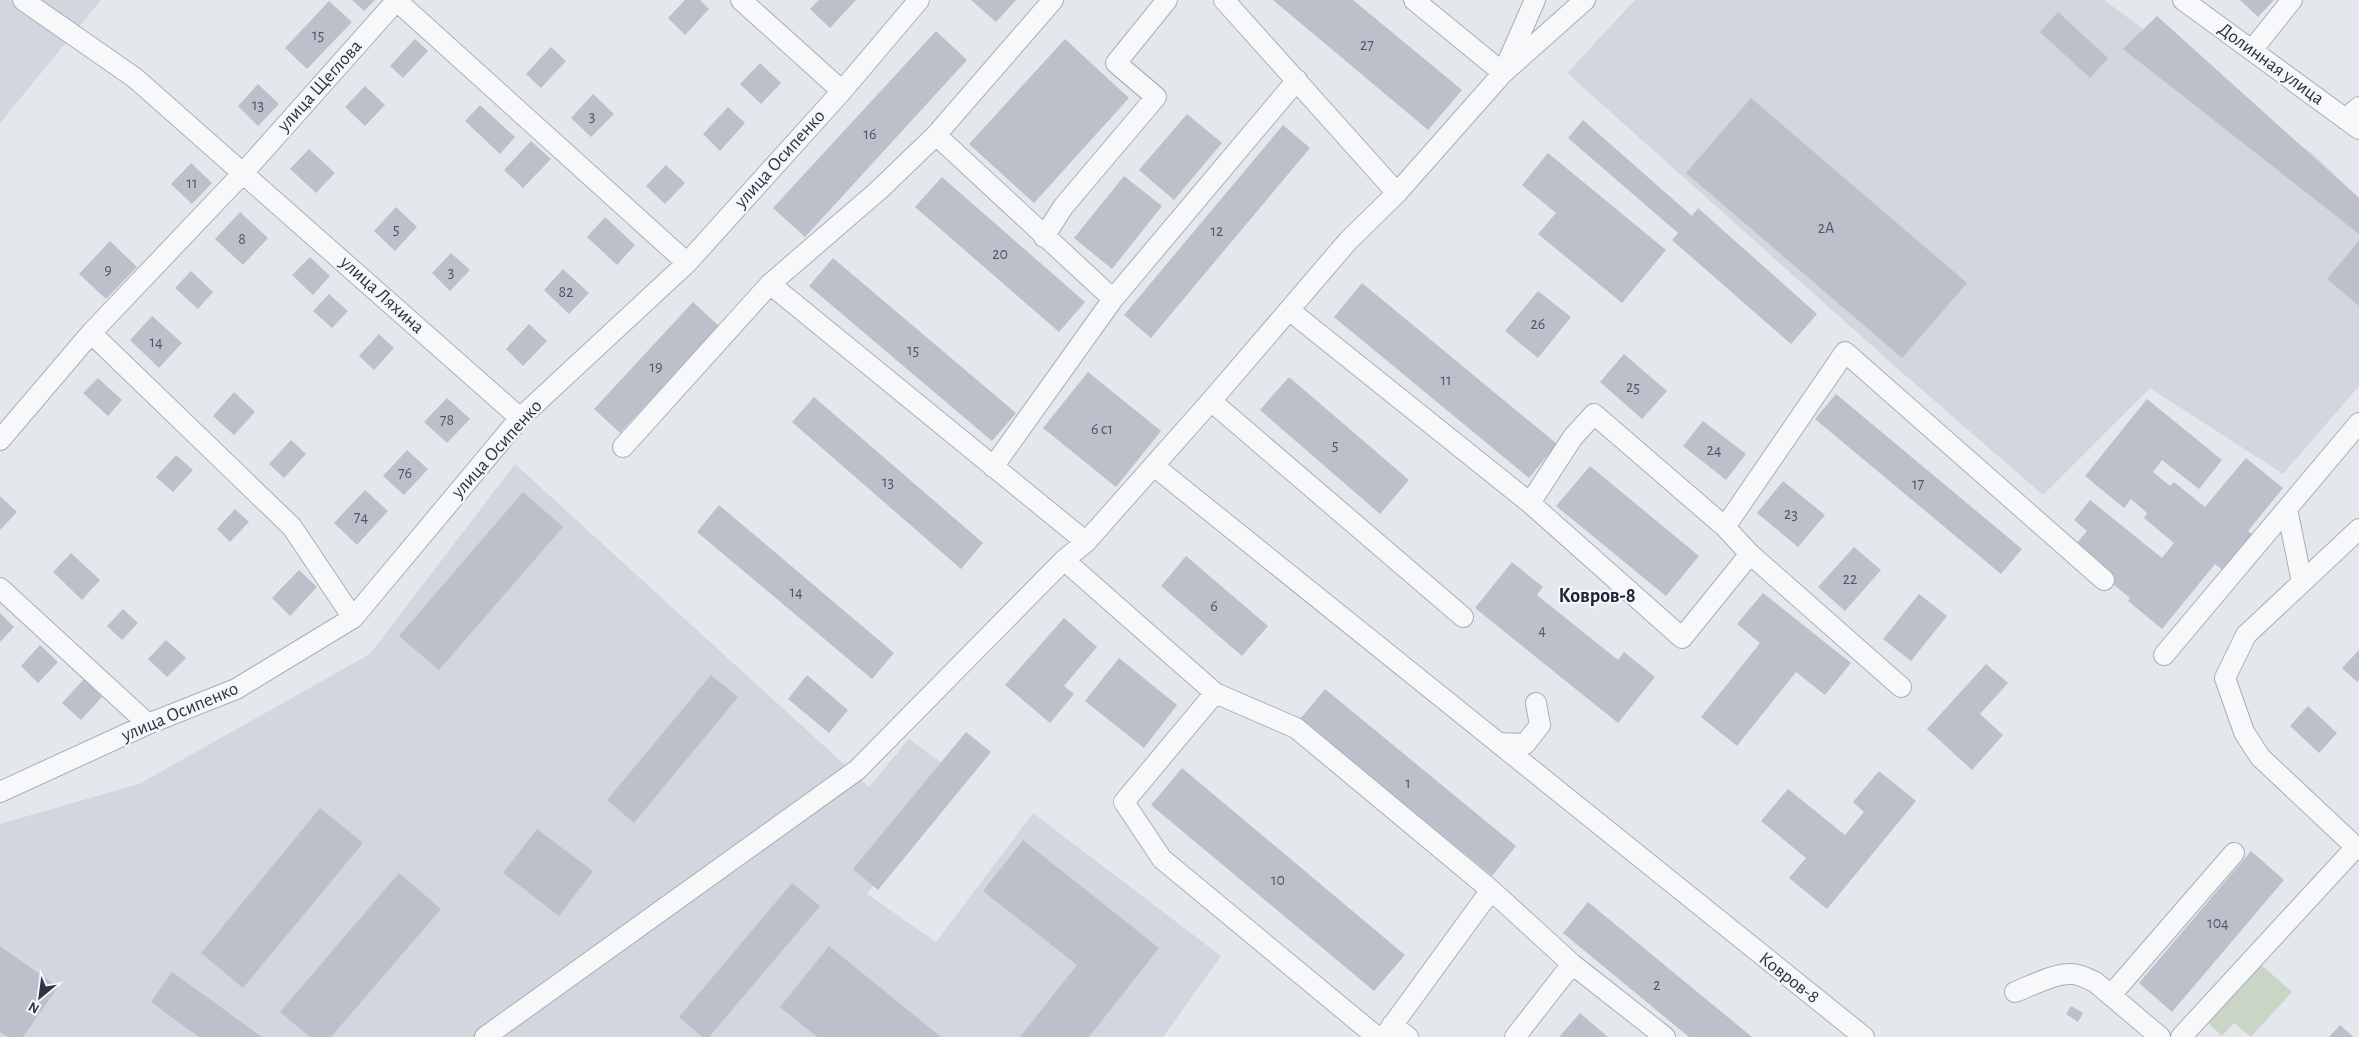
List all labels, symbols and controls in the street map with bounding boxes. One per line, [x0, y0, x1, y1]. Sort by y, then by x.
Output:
street label: Долинная улица [2215, 19, 2328, 109]
house number: 15 [312, 27, 324, 43]
street label: улица Щеглова [274, 36, 366, 136]
house number: 27 [1360, 37, 1374, 53]
house number: 13 [252, 97, 264, 113]
street label: улица Осипенко [731, 106, 829, 212]
house number: 3 [589, 108, 595, 124]
house number: 16 [863, 126, 877, 142]
house number: 11 [186, 175, 198, 191]
house number: 2А [1818, 220, 1835, 236]
house number: 5 [393, 221, 399, 237]
house number: 12 [1211, 223, 1223, 239]
house number: 8 [238, 231, 246, 247]
house number: 20 [992, 246, 1008, 262]
street label: улица Ляхина [336, 252, 428, 338]
house number: 9 [104, 262, 112, 278]
house number: 3 [448, 264, 454, 280]
house number: 82 [559, 284, 573, 300]
house number: 26 [1531, 316, 1545, 332]
house number: 14 [149, 334, 163, 350]
house number: 15 [907, 342, 919, 358]
house number: 19 [649, 359, 663, 375]
house number: 11 [1440, 372, 1452, 388]
house number: 25 [1626, 379, 1640, 395]
street label: улица Осипенко [448, 396, 546, 502]
house number: 78 [440, 412, 454, 428]
house number: 6 с1 [1091, 421, 1113, 437]
house number: 5 [1332, 437, 1338, 453]
house number: 24 [1707, 442, 1722, 458]
house number: 76 [398, 465, 412, 481]
house number: 13 [882, 474, 894, 490]
house number: 17 [1912, 476, 1924, 492]
house number: 23 [1784, 506, 1798, 522]
house number: 74 [354, 509, 368, 525]
house number: 22 [1843, 571, 1857, 587]
house number: 14 [789, 584, 803, 600]
district label: Ковров-8 [1558, 586, 1636, 606]
house number: 6 [1210, 598, 1218, 614]
house number: 4 [1538, 622, 1546, 638]
street label: улица Осипенко [118, 679, 241, 746]
house number: 1 [1405, 775, 1411, 791]
house number: 10 [1271, 872, 1285, 888]
house number: 104 [2207, 915, 2229, 931]
street label: Ковров-8 [1755, 949, 1823, 1007]
north arrow [15, 972, 65, 1022]
house number: 2 [1653, 977, 1661, 993]
text: N [27, 999, 42, 1016]

